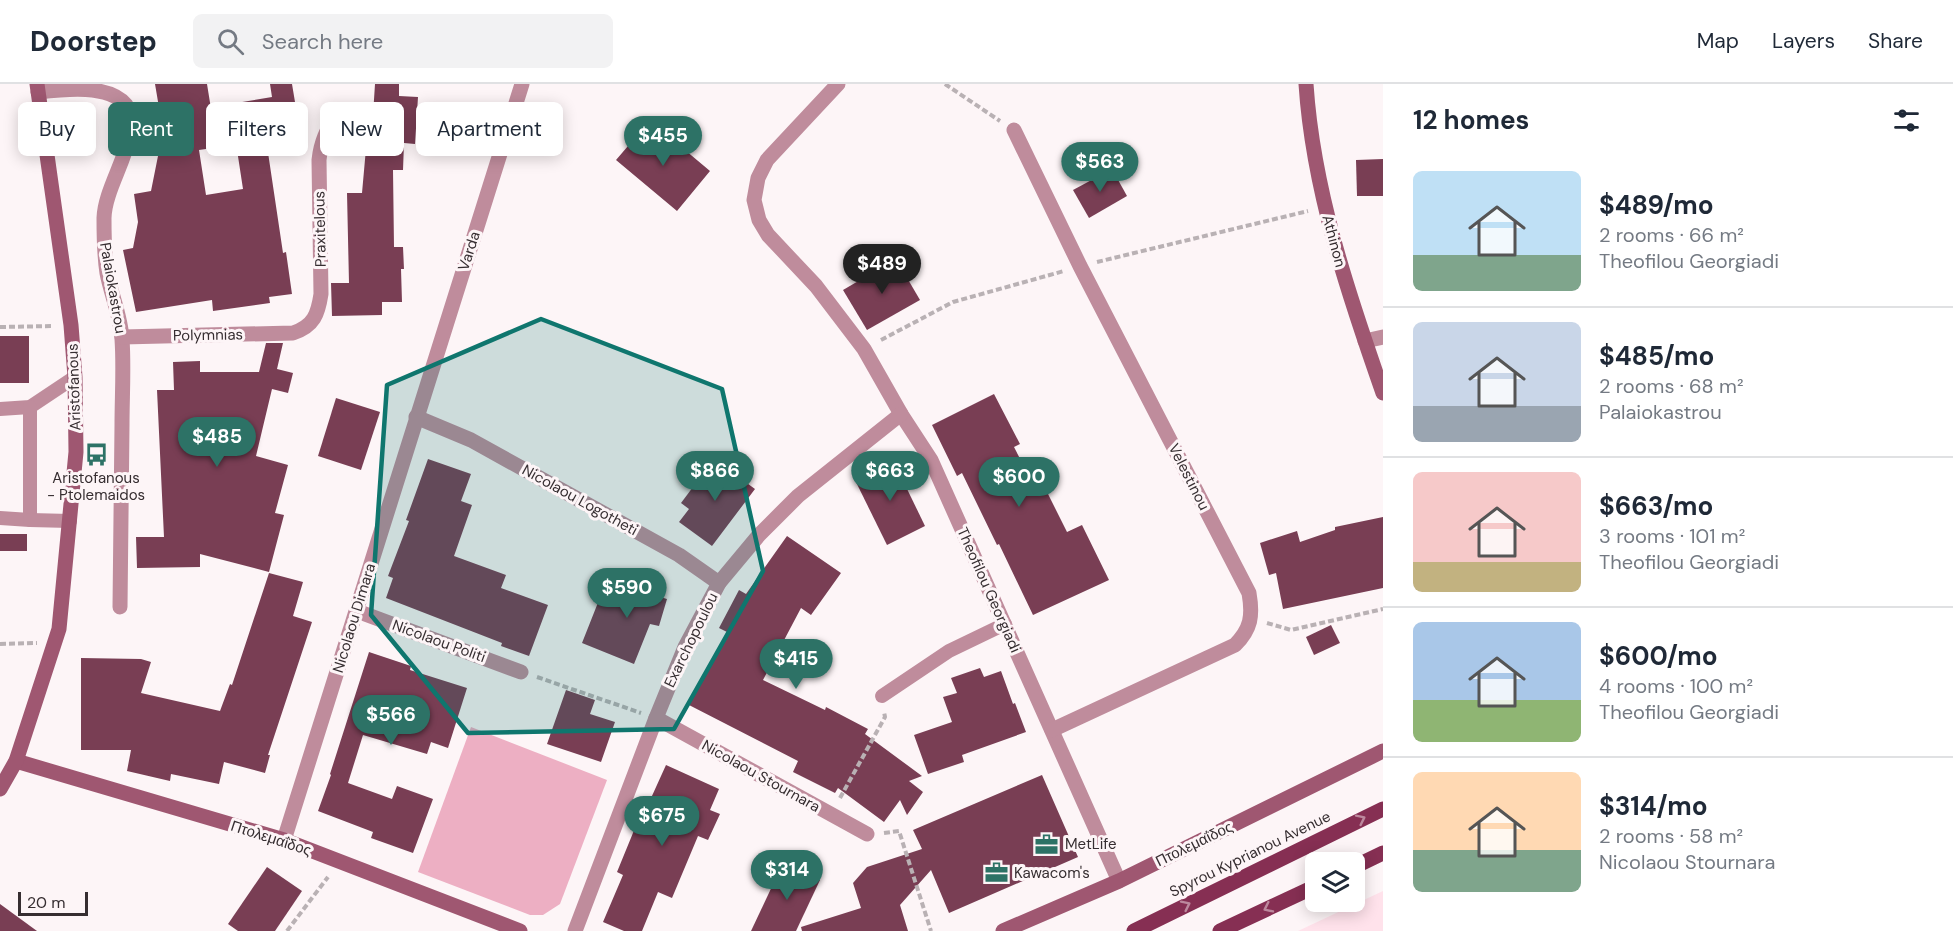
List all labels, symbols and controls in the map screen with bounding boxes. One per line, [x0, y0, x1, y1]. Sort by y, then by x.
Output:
search box [193, 14, 613, 68]
text: Doorstep [30, 23, 157, 60]
icon: search [214, 25, 247, 58]
text: Search here [262, 27, 383, 56]
text: Map [1697, 27, 1739, 55]
text: Layers [1772, 27, 1835, 55]
text: Share [1868, 27, 1923, 55]
chip: Buy [18, 102, 96, 156]
chip: Rent [108, 102, 194, 156]
chip: Filters [206, 102, 308, 156]
chip: New [320, 102, 404, 156]
chip: Apartment [416, 102, 563, 156]
text: 12 homes [1413, 103, 1529, 137]
icon: filters [1890, 104, 1923, 137]
pin: $455 [627, 116, 699, 167]
text: $455 [638, 122, 688, 148]
pin: $563 [1064, 142, 1136, 193]
text: $563 [1075, 148, 1125, 174]
text: $489/mo [1599, 188, 1714, 222]
street label: Praxitelous [309, 191, 331, 267]
icon: home [1461, 195, 1533, 267]
street label: Athinon [1317, 213, 1351, 269]
text: 2 rooms · 66 m² [1599, 222, 1744, 248]
street label: Varda [453, 229, 485, 273]
street label: Palaiokastrou [95, 241, 131, 335]
pin: $489 [846, 244, 918, 295]
text: Theofilou Georgiadi [1599, 248, 1779, 274]
text: $489 [857, 250, 907, 276]
street label: Polymnias [173, 324, 243, 346]
text: $485/mo [1599, 339, 1714, 373]
street label: Aristofanous [62, 343, 86, 431]
icon: home [1461, 346, 1533, 418]
text: 2 rooms · 68 m² [1599, 373, 1744, 399]
text: Palaiokastrou [1599, 399, 1722, 425]
pin: $485 [181, 417, 253, 468]
text: $485 [192, 423, 242, 449]
street label: Velestinou [1164, 440, 1214, 514]
bus stop icon: Aristofanous - Ptolemaidos [83, 441, 109, 467]
pin: $866 [679, 451, 751, 502]
pin: $663 [854, 451, 926, 502]
text: $866 [690, 457, 740, 483]
text: $663 [865, 457, 915, 483]
pin: $600 [983, 457, 1055, 508]
street label: Nicolaou Logotheti [519, 460, 641, 540]
text: $600 [993, 463, 1045, 489]
place label: Aristofanous - Ptolemaidos [47, 468, 145, 505]
text: $663/mo [1599, 489, 1713, 523]
icon: home [1461, 496, 1533, 568]
text: 3 rooms · 101 m² [1599, 523, 1745, 549]
street label: Theofilou Georgiadi [952, 524, 1026, 656]
text: Theofilou Georgiadi [1599, 549, 1779, 575]
street label: Nicolaou Dimara [328, 561, 380, 675]
pin: $590 [591, 568, 663, 619]
text: $590 [602, 574, 652, 600]
street label: Exarchopoulou [659, 589, 723, 691]
street label: Nicolaou Politi [390, 615, 488, 667]
pin: $415 [760, 639, 832, 690]
text: $600/mo [1599, 639, 1718, 673]
text: $415 [774, 645, 818, 671]
icon: home [1461, 646, 1533, 718]
text: 4 rooms · 100 m² [1599, 673, 1753, 699]
pin: $566 [355, 695, 427, 746]
text: Theofilou Georgiadi [1599, 699, 1779, 725]
text: $566 [366, 701, 416, 727]
street label: Nicolaou Stournara [698, 735, 824, 817]
text: $314/mo [1599, 789, 1708, 823]
pin: $675 [626, 796, 698, 847]
icon: home [1461, 796, 1533, 868]
text: $675 [638, 802, 686, 828]
street label: Spyrou Kyprianou Avenue [1166, 806, 1334, 902]
one-way arrow [1355, 815, 1366, 827]
street label: Πτολεμαΐδος [228, 816, 314, 860]
street label: Πτολεμαΐδος [1152, 817, 1236, 871]
text: 2 rooms · 58 m² [1599, 823, 1743, 849]
office icon: MetLife [1034, 831, 1060, 857]
place label: MetLife [1065, 834, 1117, 854]
text: Nicolaou Stournara [1599, 849, 1775, 875]
pin: $314 [751, 850, 823, 901]
map controls [1305, 852, 1365, 912]
button: layers [1305, 852, 1365, 912]
text: $314 [765, 856, 809, 882]
office icon: Kawacom's [983, 860, 1009, 886]
place label: Kawacom's [1014, 863, 1090, 883]
scale bar [18, 889, 88, 916]
text: 20 m [27, 892, 66, 913]
one-way arrow [1180, 901, 1191, 913]
one-way arrow [1263, 901, 1274, 913]

